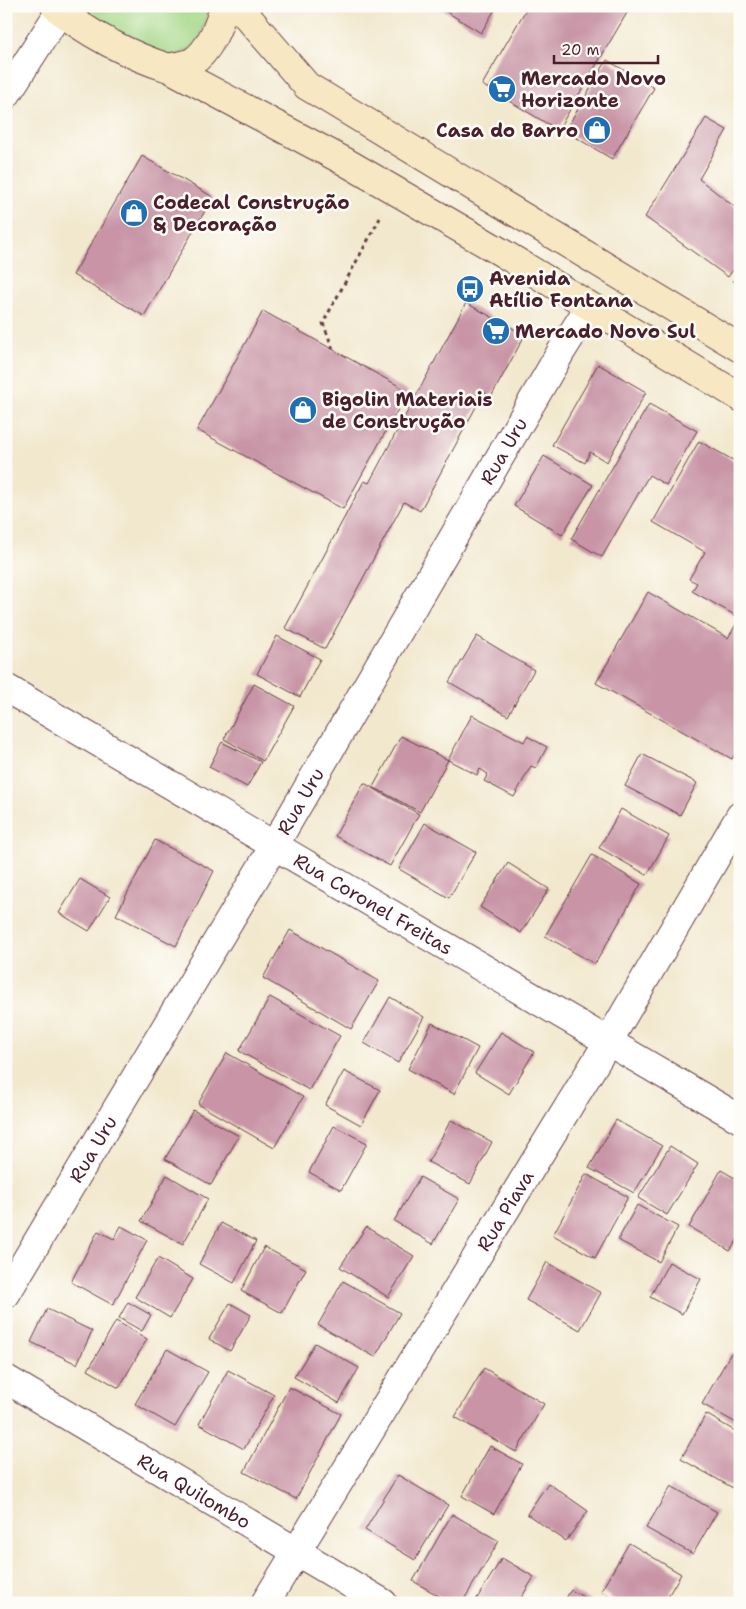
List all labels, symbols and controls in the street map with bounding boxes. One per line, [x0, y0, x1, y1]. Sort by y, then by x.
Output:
scale bar [554, 32, 657, 64]
text: 20 m [561, 40, 600, 60]
place label: Mercado Novo Horizonte [521, 66, 666, 113]
supermarket icon: Mercado Novo Horizonte [487, 74, 517, 104]
shop icon: Casa do Barro [582, 115, 612, 145]
place label: Casa do Barro [436, 118, 578, 143]
place label: Codecal Construção & Decoração [153, 190, 350, 237]
shop icon: Codecal Construção & Decoração [119, 198, 149, 228]
place label: Avenida Atílio Fontana [489, 266, 633, 313]
bus stop icon: Avenida Atílio Fontana [455, 274, 485, 304]
supermarket icon: Mercado Novo Sul [481, 316, 511, 346]
place label: Mercado Novo Sul [515, 319, 696, 344]
place label: Bigolin Materiais de Construção [322, 387, 492, 434]
shop icon: Bigolin Materiais de Construção [288, 395, 318, 425]
street label: Rua Uru [474, 413, 533, 489]
street label: Rua Uru [271, 763, 329, 839]
street label: Rua Coronel Freitas [289, 847, 458, 960]
street label: Rua Uru [63, 1111, 122, 1187]
street label: Rua Piava [471, 1165, 539, 1256]
street label: Rua Quilombo [133, 1448, 256, 1534]

